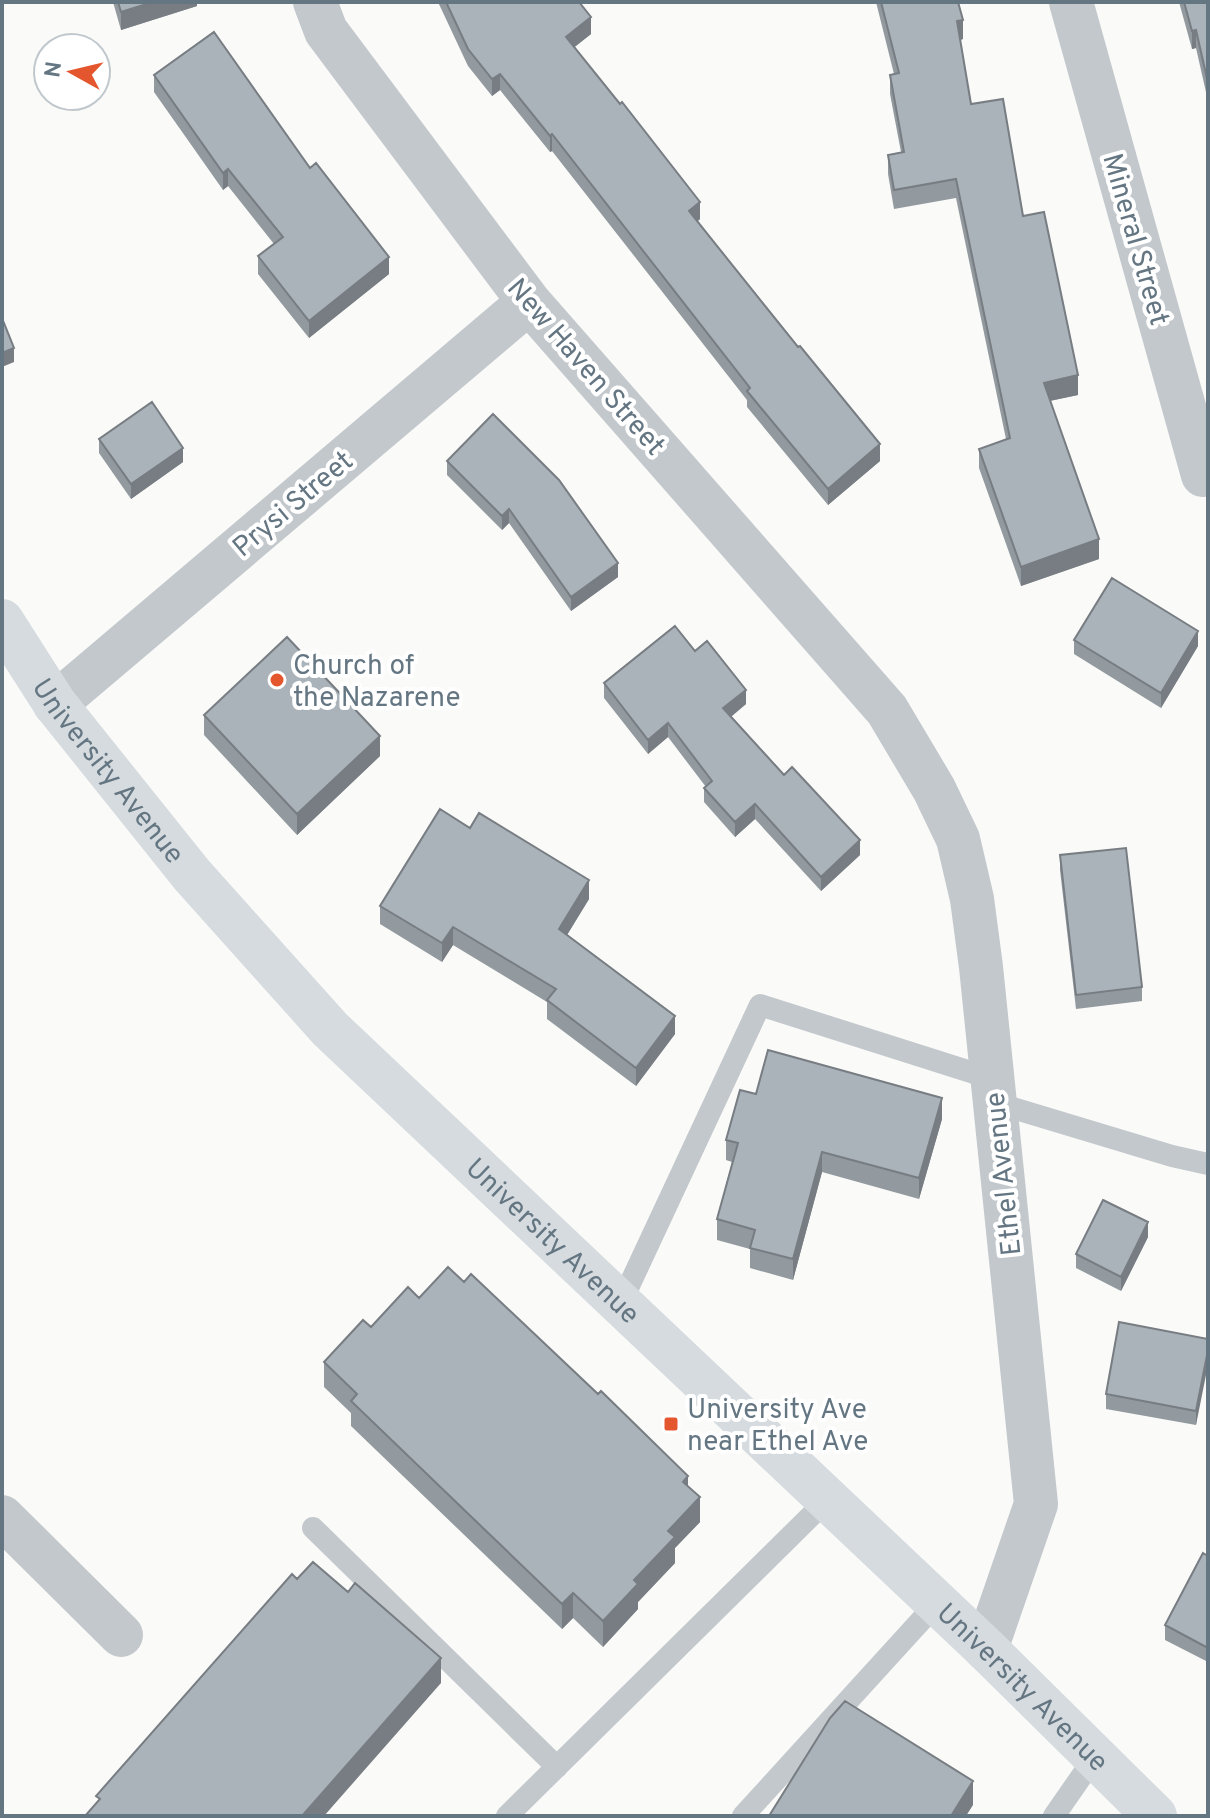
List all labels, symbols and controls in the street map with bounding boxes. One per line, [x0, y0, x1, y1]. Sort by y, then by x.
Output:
north arrow [32, 32, 112, 112]
text: N [40, 60, 69, 79]
street label: Mineral Street [1092, 150, 1176, 330]
street label: New Haven Street [498, 272, 672, 464]
street label: Prysi Street [226, 444, 362, 566]
place label: Church of the Nazarene [293, 649, 461, 717]
marker: Church of the Nazarene [268, 671, 286, 689]
street label: University Avenue [22, 672, 191, 872]
street label: Ethel Avenue [978, 1090, 1031, 1257]
street label: University Avenue [457, 1152, 646, 1333]
place label: University Ave near Ethel Ave [687, 1393, 868, 1461]
marker: University Ave near Ethel Ave [662, 1415, 680, 1433]
street label: University Avenue [928, 1597, 1115, 1781]

